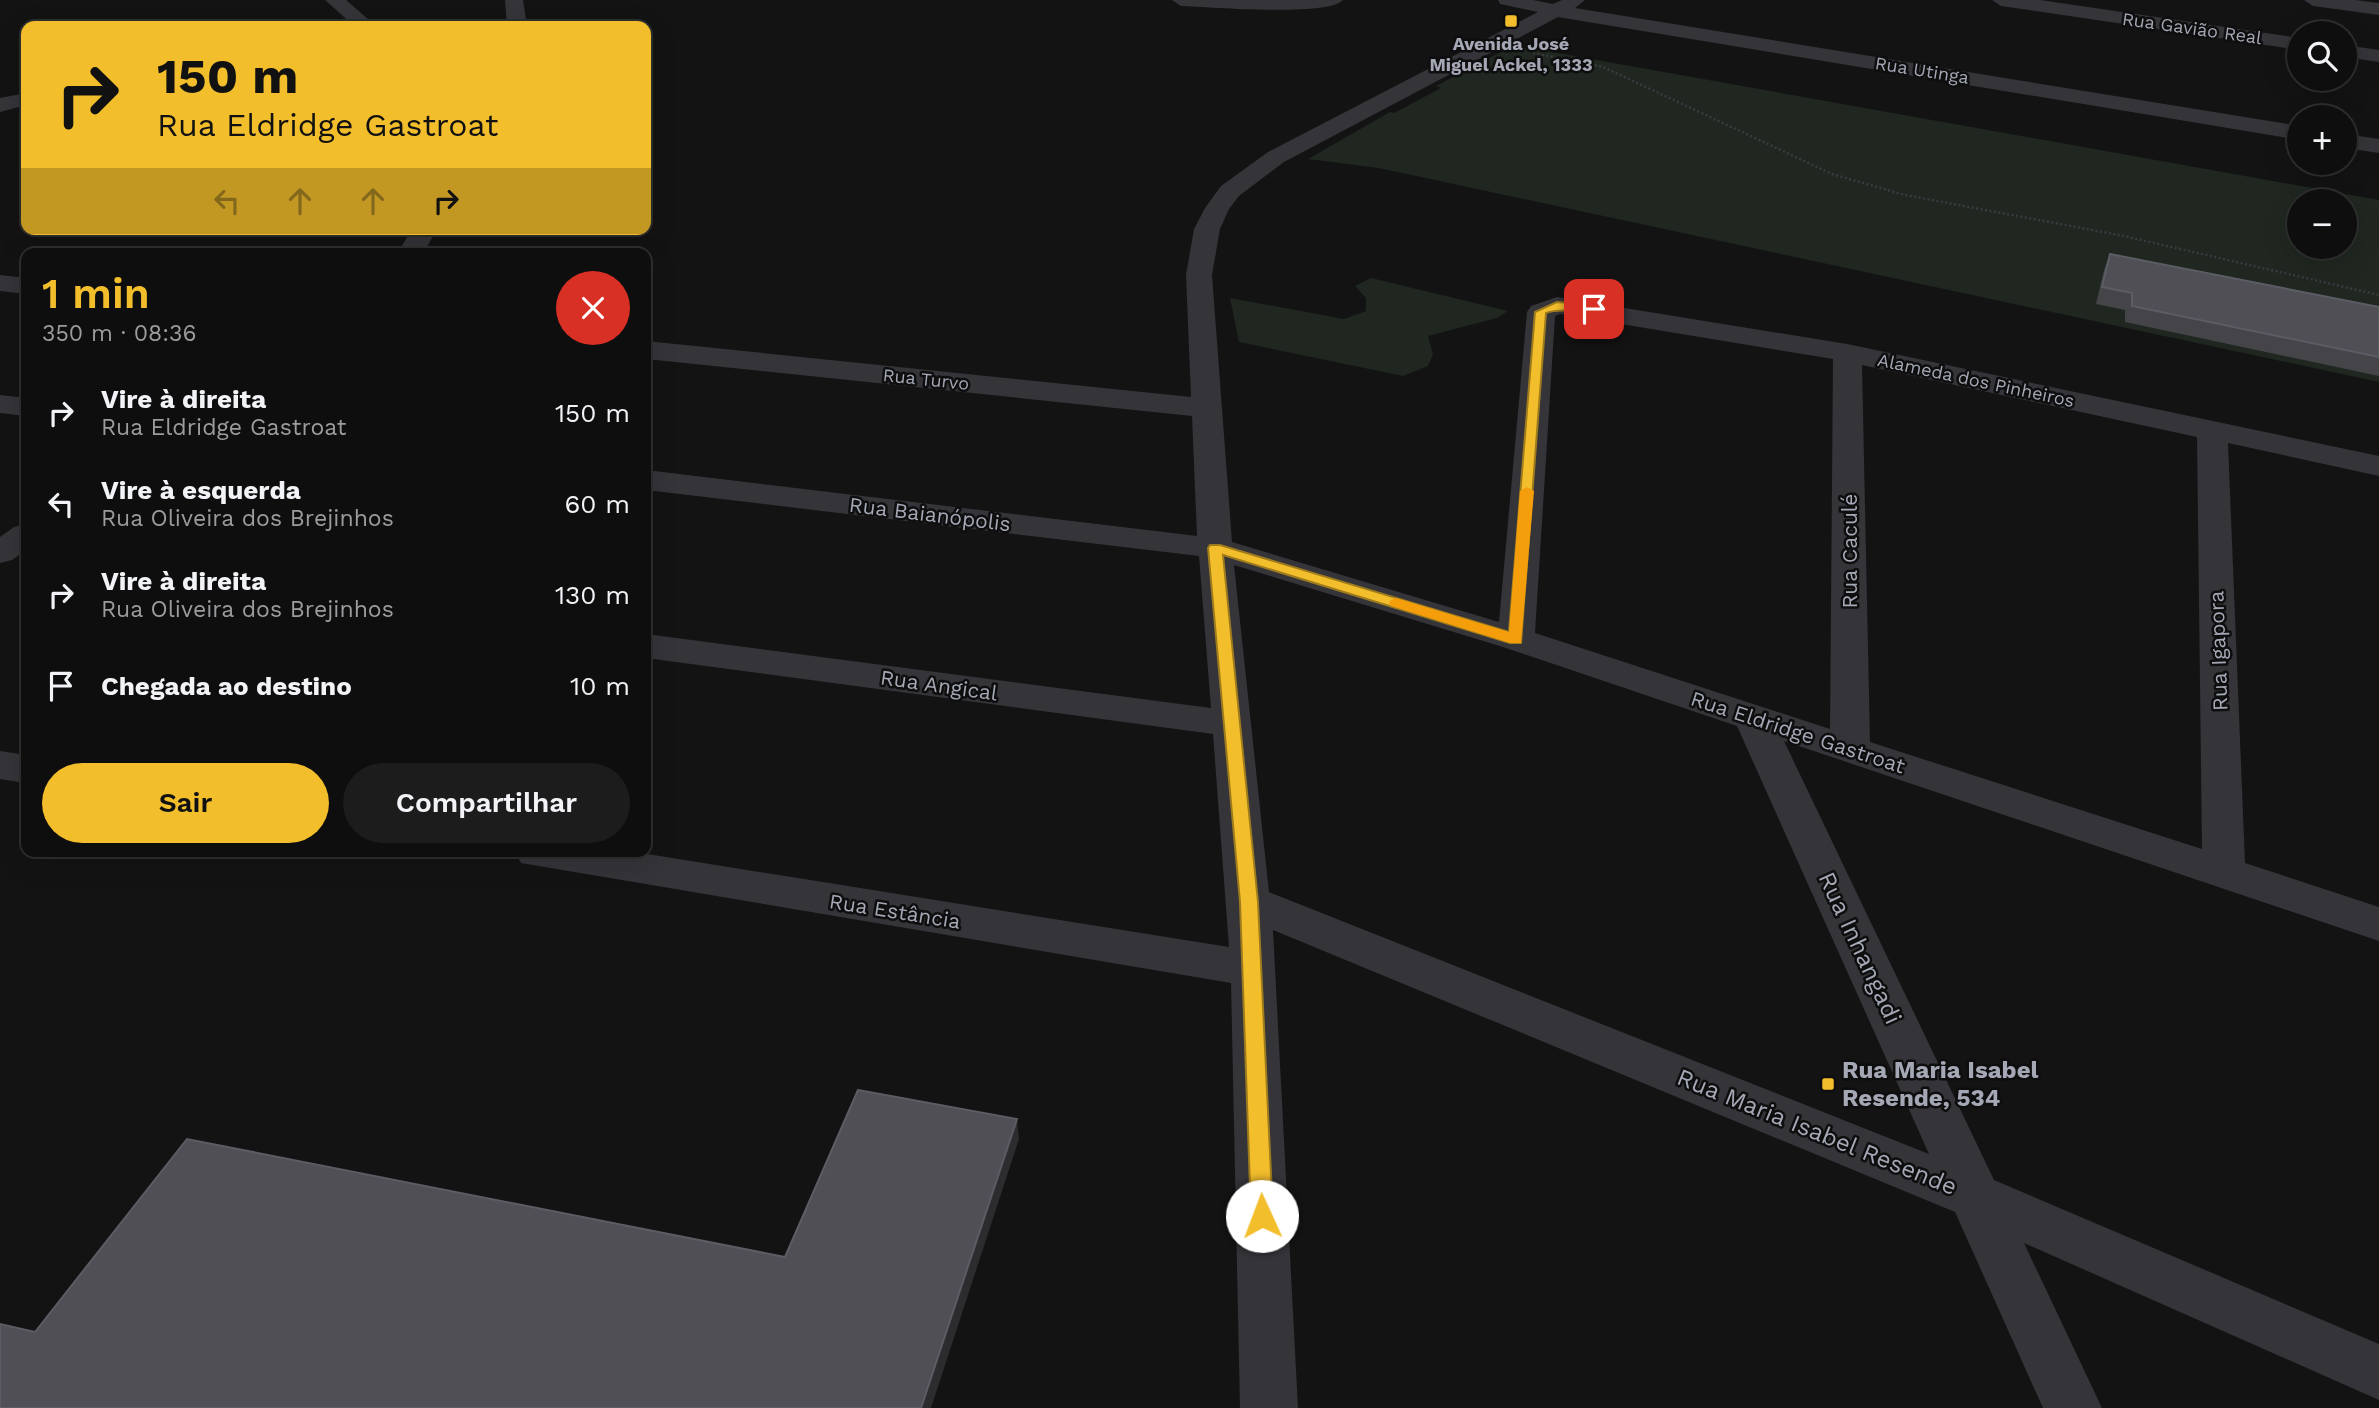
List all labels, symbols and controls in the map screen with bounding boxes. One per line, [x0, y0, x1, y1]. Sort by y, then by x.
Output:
street label: Rua Gavião Real [2121, 8, 2264, 48]
marker: Avenida José Miguel Ackel, 1333 [1503, 13, 1519, 29]
map controls [2287, 21, 2357, 259]
button: search [2287, 21, 2357, 91]
place label: Avenida José Miguel Ackel, 1333 [1429, 33, 1593, 75]
text: 150 m [157, 47, 298, 105]
icon: right [42, 49, 133, 140]
street label: Rua Utinga [1874, 52, 1970, 88]
button: + [2287, 105, 2357, 175]
text: Rua Eldridge Gastroat [157, 106, 498, 144]
icon: left [208, 182, 246, 220]
icon: ahead [281, 182, 319, 220]
icon: ahead [354, 182, 392, 220]
icon: right [427, 182, 465, 220]
button: − [2287, 189, 2357, 259]
text: 1 min [42, 269, 150, 318]
button: close [556, 271, 630, 345]
pin [1564, 279, 1624, 339]
icon: arrive [1575, 290, 1613, 328]
text: 350 m · 08:36 [42, 320, 196, 347]
street label: Alameda dos Pinheiros [1876, 349, 2076, 411]
street label: Rua Turvo [882, 364, 970, 394]
text: Vire à direita [101, 384, 266, 414]
icon: right [42, 394, 80, 432]
text: 150 m [555, 398, 630, 428]
text: Rua Eldridge Gastroat [101, 414, 346, 441]
text: Vire à esquerda [101, 475, 301, 505]
icon: left [42, 485, 80, 523]
text: 60 m [564, 489, 630, 519]
street label: Rua Baianópolis [848, 492, 1012, 536]
street label: Rua Caculé [1837, 494, 1862, 608]
text: Rua Oliveira dos Brejinhos [101, 505, 394, 532]
text: Vire à direita [101, 566, 266, 596]
icon: right [42, 576, 80, 614]
text: 130 m [555, 580, 630, 610]
street label: Rua Igapora [2203, 590, 2233, 712]
text: Rua Oliveira dos Brejinhos [101, 596, 394, 623]
street label: Rua Angical [879, 664, 1000, 706]
icon: arrive [42, 667, 80, 705]
text: Chegada ao destino [101, 671, 352, 701]
text: 10 m [570, 671, 630, 701]
street label: Rua Eldridge Gastroat [1688, 685, 1909, 779]
button: Sair [42, 763, 329, 843]
button: Compartilhar [343, 763, 630, 843]
street label: Rua Inhangadi [1813, 867, 1907, 1029]
street label: Rua Estância [828, 888, 963, 934]
place label: Rua Maria Isabel Resende, 534 [1842, 1056, 2039, 1112]
street label: Rua Maria Isabel Resende [1673, 1063, 1961, 1201]
marker: Rua Maria Isabel Resende, 534 [1820, 1076, 1836, 1092]
position arrow [1225, 1179, 1299, 1253]

